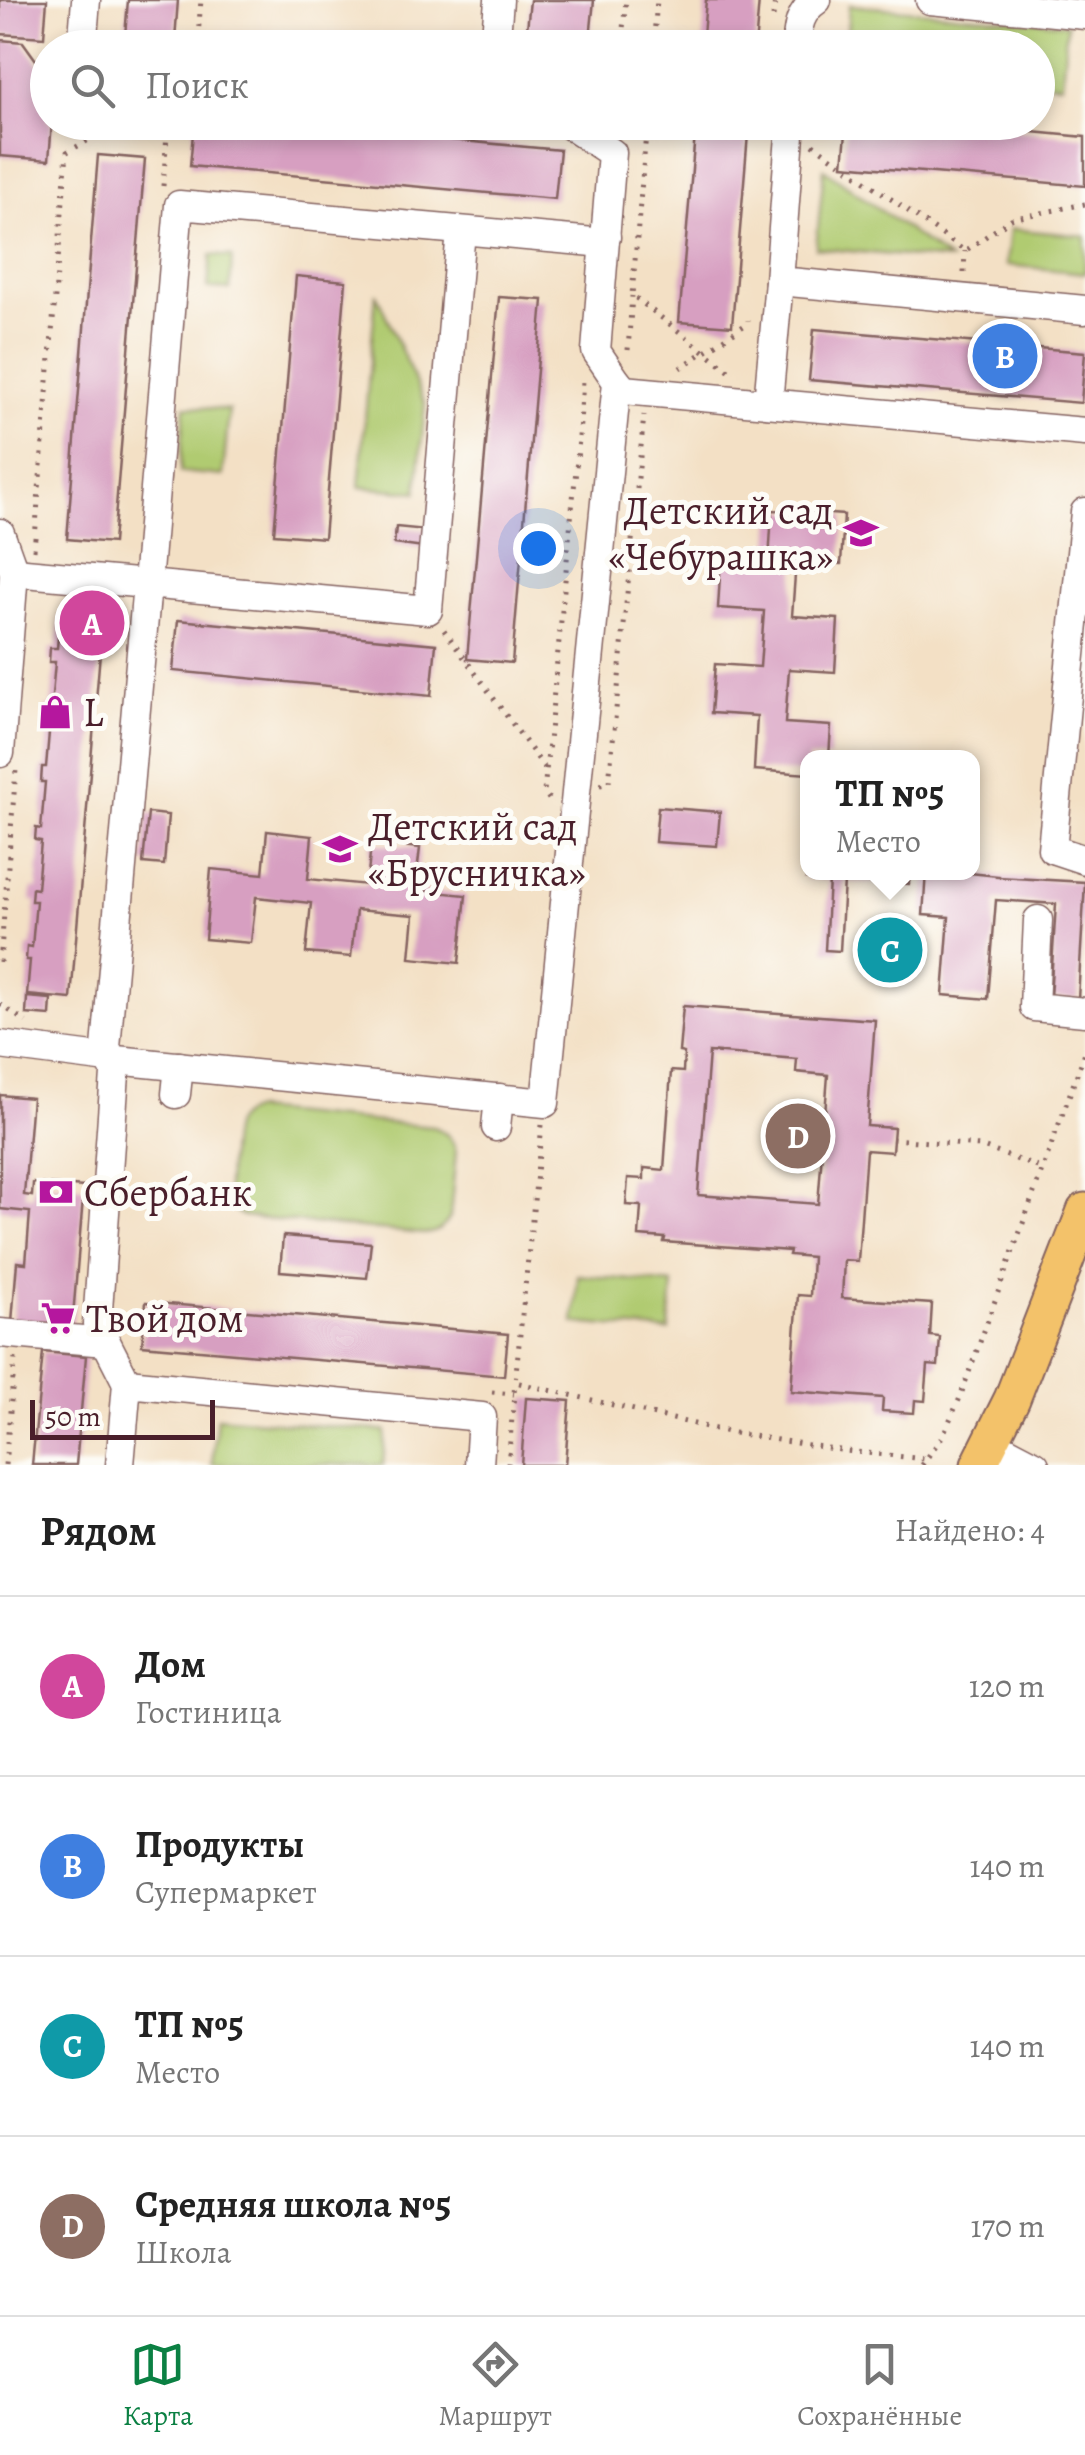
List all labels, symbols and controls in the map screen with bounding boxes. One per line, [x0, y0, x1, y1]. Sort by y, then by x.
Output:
search box [30, 30, 1055, 140]
icon: search [65, 58, 120, 113]
text: Поиск [145, 59, 249, 111]
pin: B [972, 318, 1038, 394]
place label: Детский сад «Чебурашка» [608, 483, 833, 584]
school or university icon: Детский сад «Чебурашка» [842, 514, 880, 552]
your location [513, 523, 564, 574]
pin: A [59, 586, 124, 660]
place label: L [83, 685, 104, 740]
shop icon: L [36, 693, 74, 731]
popup [800, 750, 980, 880]
text: ТП №5 [836, 767, 944, 819]
place label: Детский сад «Брусничка» [368, 799, 585, 900]
text: Место [836, 819, 921, 863]
school or university icon: Детский сад «Брусничка» [321, 830, 359, 868]
pin: C [858, 912, 922, 988]
pin: D [766, 1098, 830, 1174]
place label: Сбербанк [84, 1165, 252, 1220]
bank icon: Сбербанк [37, 1173, 75, 1211]
place label: Твой дом [86, 1291, 244, 1346]
supermarket icon: Твой дом [39, 1299, 77, 1337]
scale bar [30, 1395, 215, 1440]
text: 50 m [45, 1398, 101, 1436]
text: Рядом [40, 1502, 157, 1559]
text: Найдено: 4 [894, 1508, 1045, 1552]
text: Дом [135, 1638, 206, 1690]
text: A [62, 1664, 83, 1708]
text: 120 m [969, 1664, 1045, 1708]
text: Гостиница [135, 1690, 281, 1734]
text: Продукты [135, 1818, 304, 1870]
text: B [62, 1844, 83, 1888]
text: 140 m [970, 1844, 1045, 1888]
text: Супермаркет [135, 1870, 317, 1914]
text: ТП №5 [135, 1998, 244, 2050]
text: C [63, 2024, 82, 2068]
text: 140 m [970, 2024, 1045, 2068]
text: Место [135, 2050, 220, 2094]
text: Средняя школа №5 [135, 2178, 451, 2230]
text: D [61, 2204, 84, 2248]
text: 170 m [971, 2204, 1045, 2248]
text: Школа [135, 2230, 232, 2274]
tab: Карта [123, 2337, 193, 2435]
tab: Маршрут [439, 2337, 552, 2435]
tab: Сохранённые [797, 2337, 962, 2435]

